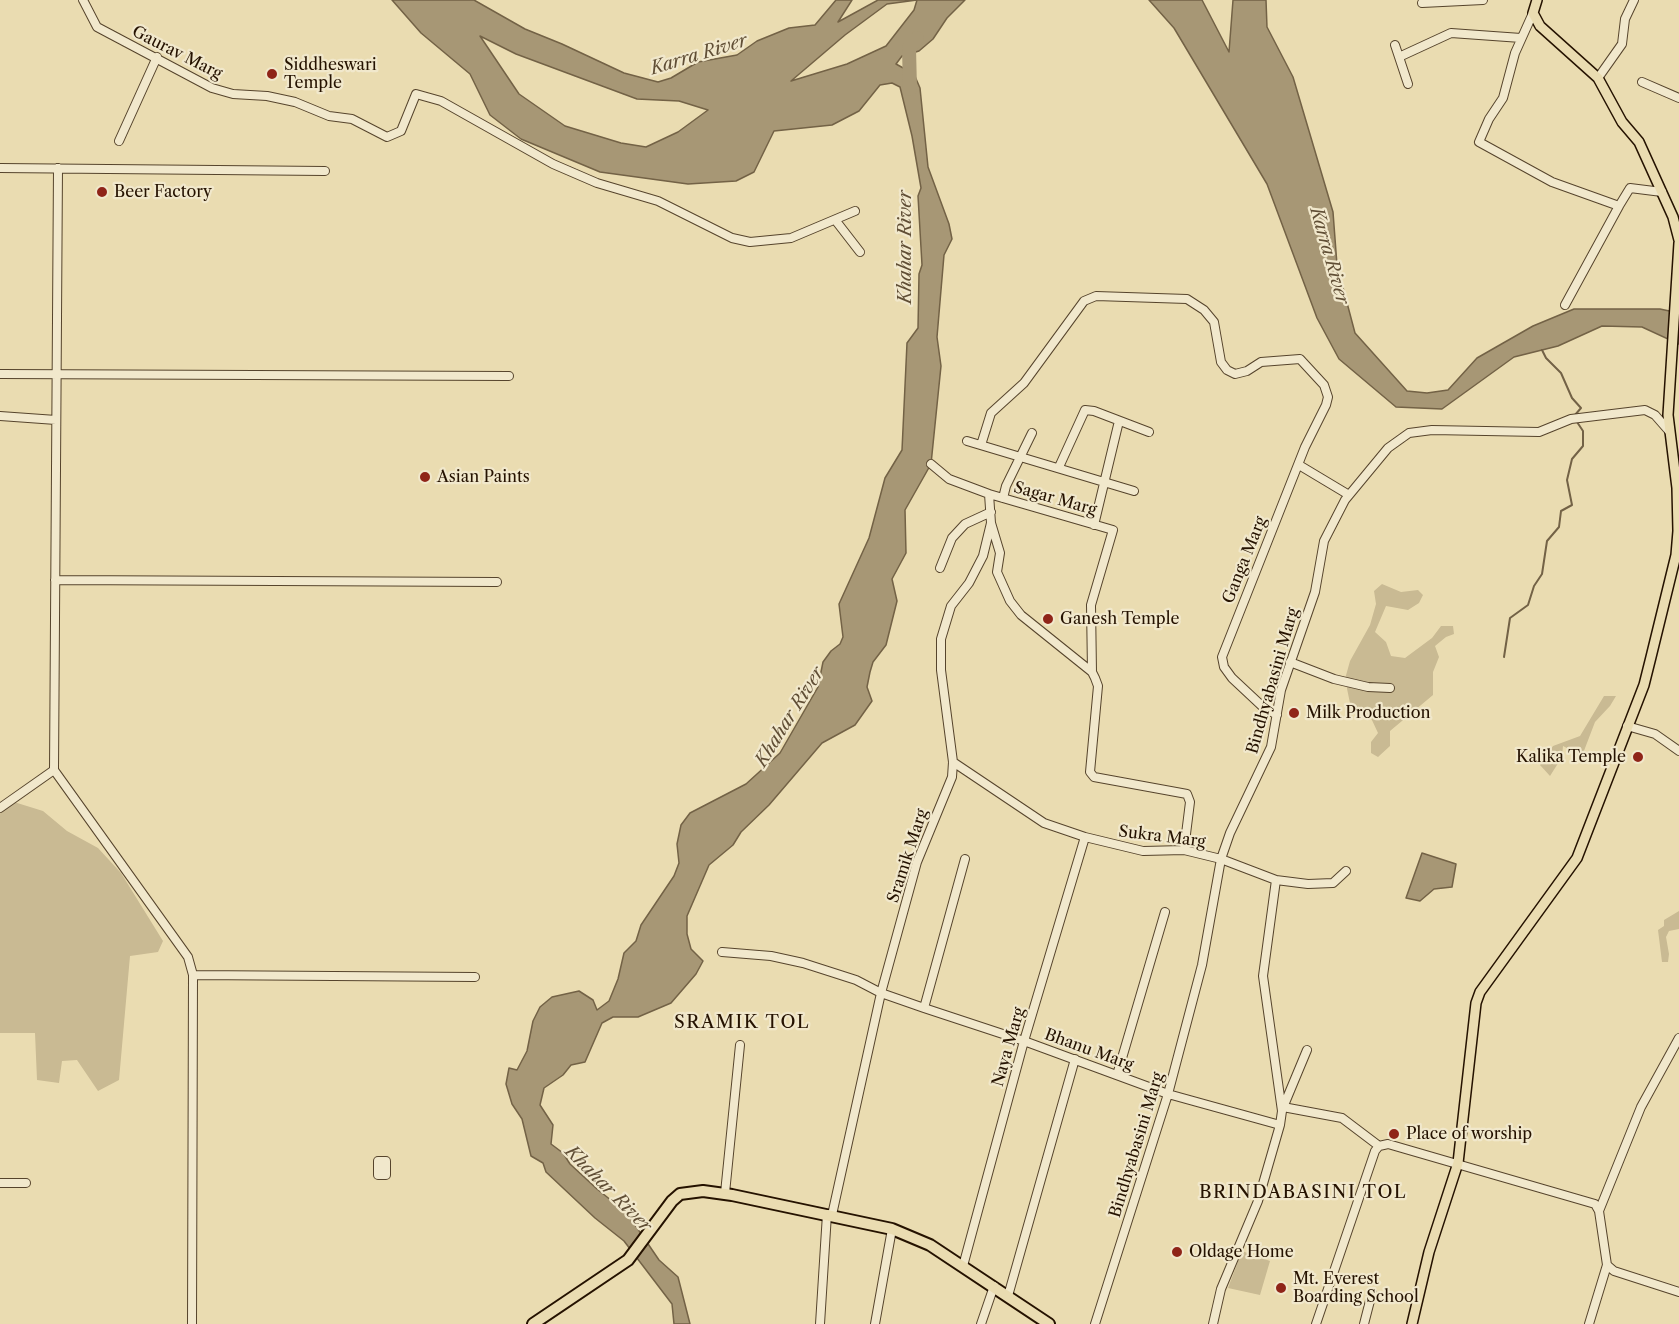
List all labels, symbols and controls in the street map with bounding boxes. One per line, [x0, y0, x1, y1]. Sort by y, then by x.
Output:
street label: Gaurav Marg [129, 22, 225, 84]
water label: Karra River [648, 30, 750, 80]
place label: Siddheswari Temple [284, 55, 377, 93]
marker: Siddheswari Temple [265, 67, 279, 81]
place label: Beer Factory [114, 182, 212, 202]
marker: Beer Factory [95, 185, 109, 199]
water label: Khahar River [895, 190, 917, 304]
water label: Karra River [1305, 205, 1353, 307]
place label: Asian Paints [437, 467, 530, 487]
marker: Asian Paints [418, 470, 432, 484]
street label: Sagar Marg [1011, 478, 1099, 520]
street label: Ganga Marg [1219, 514, 1271, 606]
street label: Bindhyabasini Marg [1243, 606, 1303, 756]
place label: Ganesh Temple [1060, 609, 1179, 629]
marker: Ganesh Temple [1041, 612, 1055, 626]
water label: Khahar River [751, 663, 829, 771]
place label: Milk Production [1306, 703, 1431, 723]
marker: Milk Production [1287, 706, 1301, 720]
place label: Kalika Temple [1516, 747, 1626, 767]
marker: Kalika Temple [1631, 750, 1645, 764]
street label: Sramik Marg [884, 807, 932, 905]
street label: Sukra Marg [1117, 822, 1207, 852]
street label: Naya Marg [989, 1005, 1029, 1089]
district label: SRAMIK TOL [674, 1012, 810, 1034]
street label: Bhanu Marg [1042, 1025, 1136, 1075]
street label: Bindhyabasini Marg [1106, 1070, 1168, 1220]
place label: Place of worship [1406, 1124, 1532, 1144]
marker: Place of worship [1387, 1127, 1401, 1141]
water label: Khahar River [560, 1141, 656, 1237]
district label: BRINDABASINI TOL [1199, 1182, 1407, 1204]
place label: Oldage Home [1189, 1242, 1294, 1262]
marker: Oldage Home [1170, 1245, 1184, 1259]
place label: Mt. Everest Boarding School [1293, 1269, 1419, 1307]
marker: Mt. Everest Boarding School [1274, 1281, 1288, 1295]

